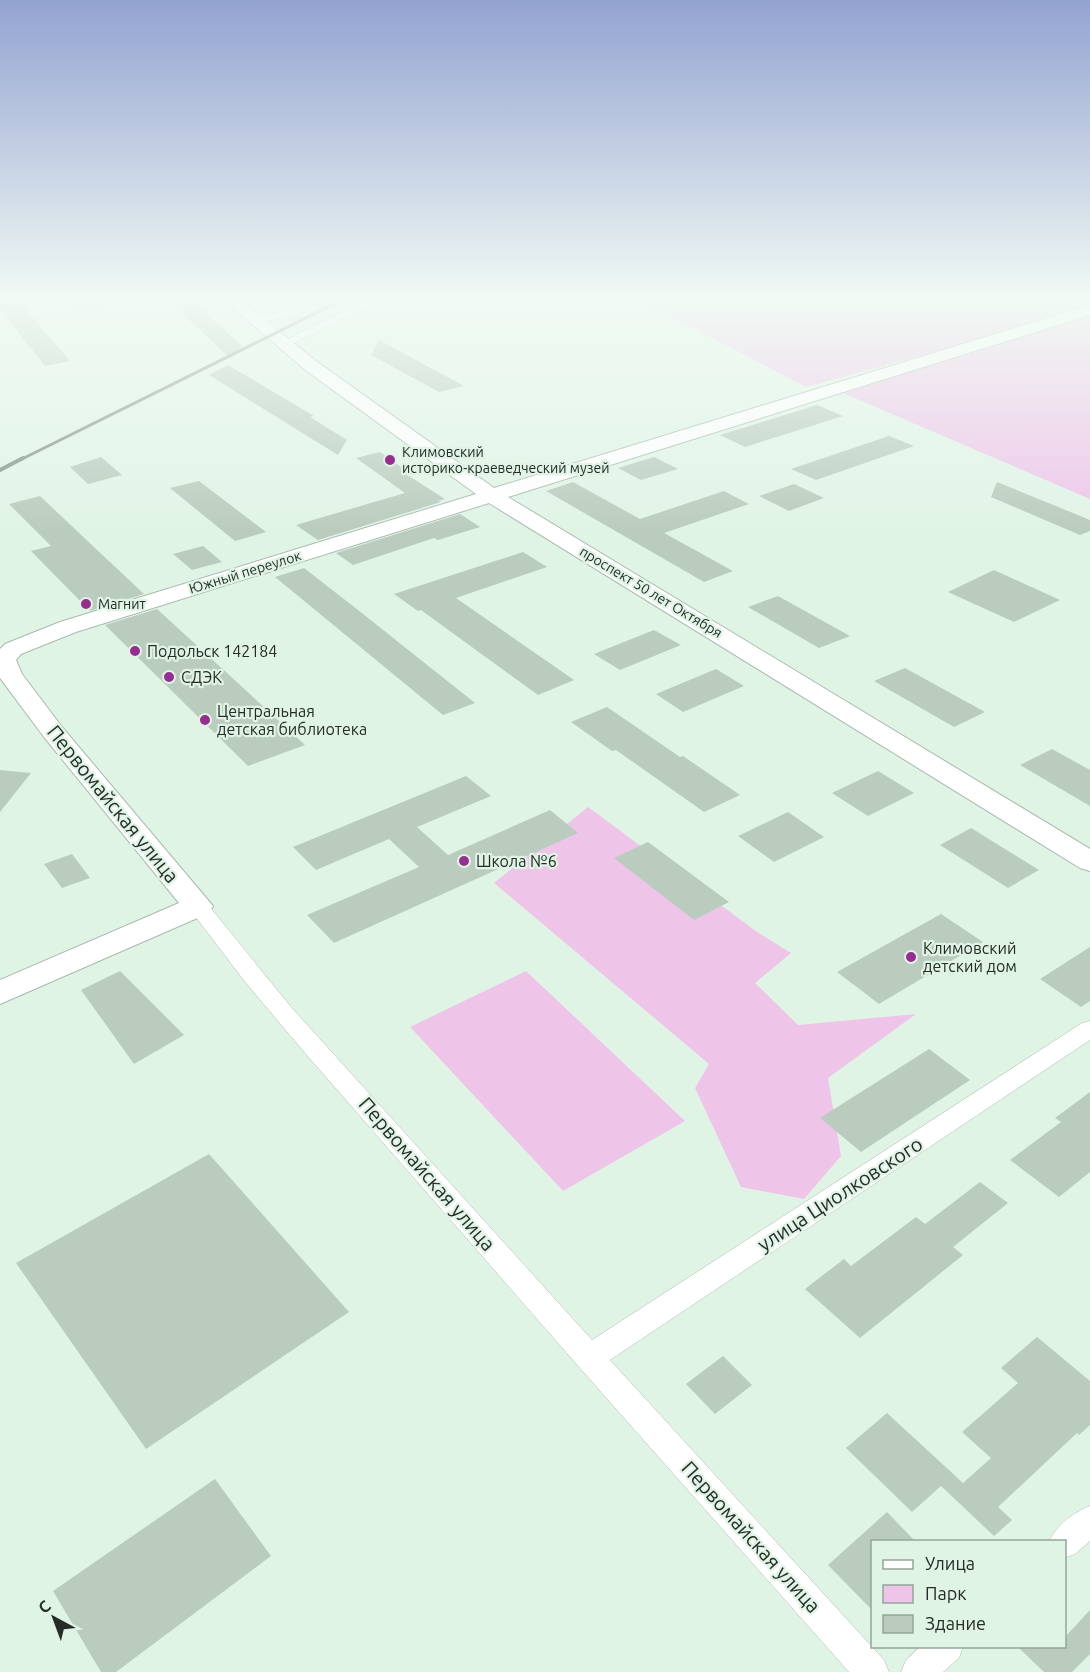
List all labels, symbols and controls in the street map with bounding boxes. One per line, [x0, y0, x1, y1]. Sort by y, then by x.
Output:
place label: Климовский историко-краеведческий музей [402, 444, 609, 476]
marker: Климовский историко-краеведческий музей [383, 453, 397, 467]
street label: проспект 50 лет Октября [577, 543, 725, 641]
street label: Южный переулок [187, 547, 303, 597]
place label: Магнит [98, 596, 146, 612]
marker: Магнит [79, 597, 93, 611]
place label: Подольск 142184 [147, 642, 277, 660]
marker: Подольск 142184 [128, 644, 142, 658]
place label: СДЭК [181, 668, 222, 686]
marker: СДЭК [162, 670, 176, 684]
place label: Центральная детская библиотека [217, 702, 367, 738]
marker: Центральная детская библиотека [198, 713, 212, 727]
street label: Первомайская улица [43, 720, 184, 887]
place label: Школа №6 [476, 852, 557, 870]
marker: Школа №6 [457, 854, 471, 868]
place label: Климовский детский дом [923, 939, 1017, 975]
marker: Климовский детский дом [904, 950, 918, 964]
street label: Первомайская улица [354, 1092, 500, 1255]
street label: улица Циолковского [753, 1132, 926, 1255]
street label: Первомайская улица [677, 1456, 825, 1617]
legend [871, 1540, 1066, 1648]
text: Улица [925, 1553, 975, 1573]
text: Парк [925, 1583, 966, 1603]
north arrow [24, 1588, 84, 1648]
text: С [34, 1597, 54, 1617]
text: Здание [925, 1613, 986, 1633]

